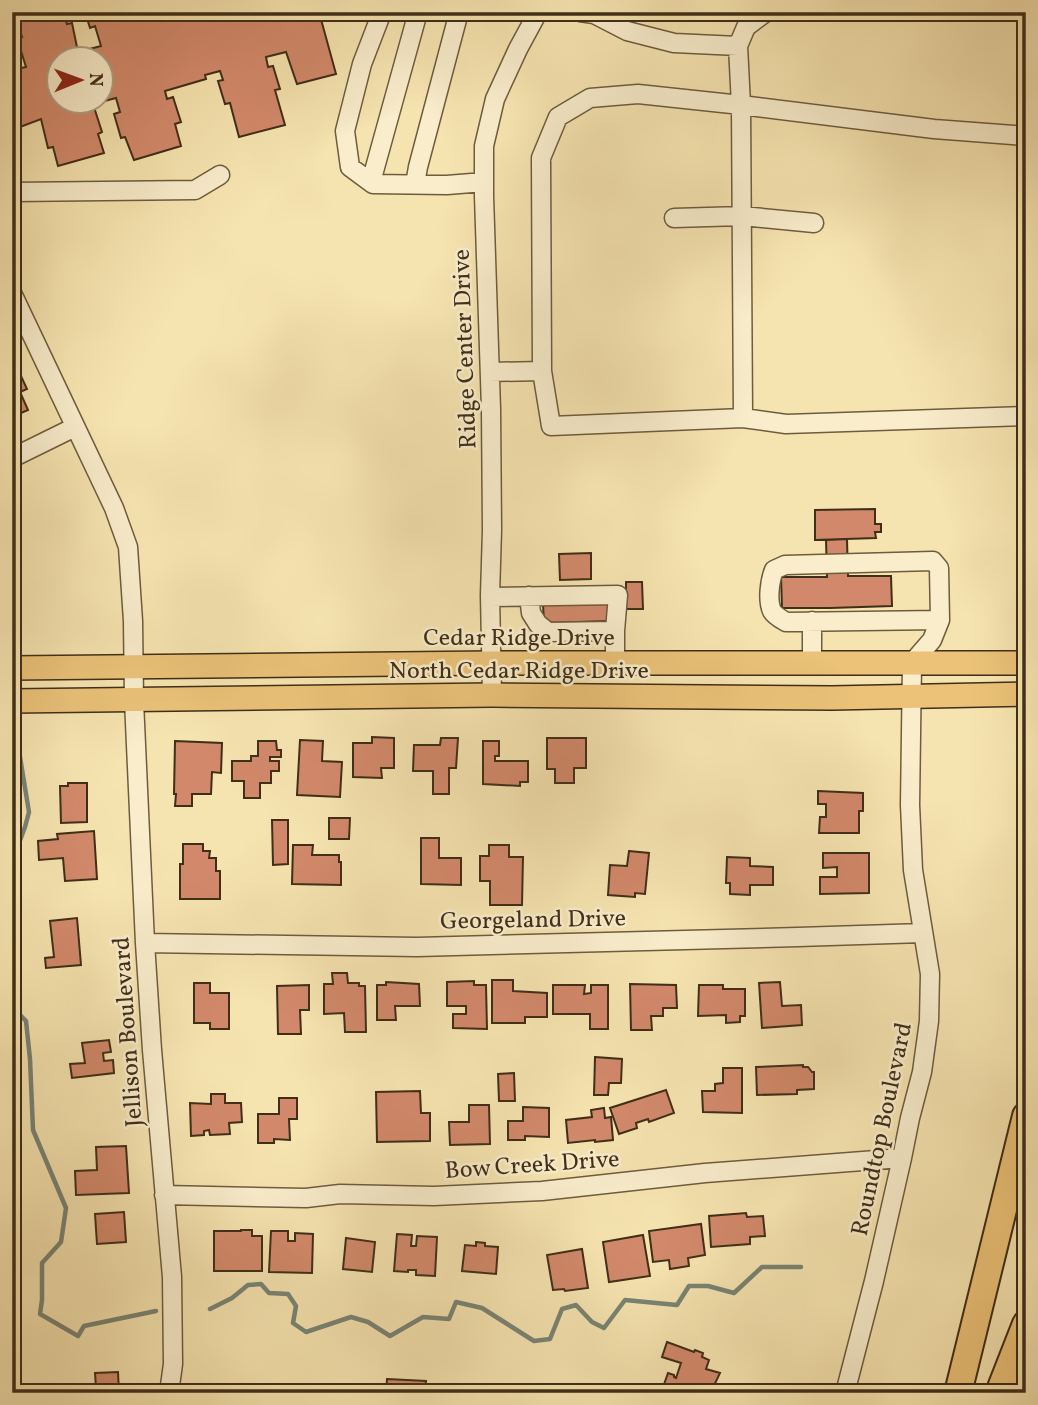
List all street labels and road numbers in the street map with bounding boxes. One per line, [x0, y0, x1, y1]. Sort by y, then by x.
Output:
street label: Ridge Center Drive [446, 248, 486, 449]
street label: Cedar Ridge Drive [423, 622, 615, 656]
street label: North Cedar Ridge Drive [389, 655, 649, 689]
street label: Georgeland Drive [440, 902, 626, 940]
street label: Jellison Boulevard [105, 936, 153, 1128]
street label: Roundtop Boulevard [844, 1020, 922, 1239]
street label: Bow Creek Drive [444, 1143, 621, 1189]

